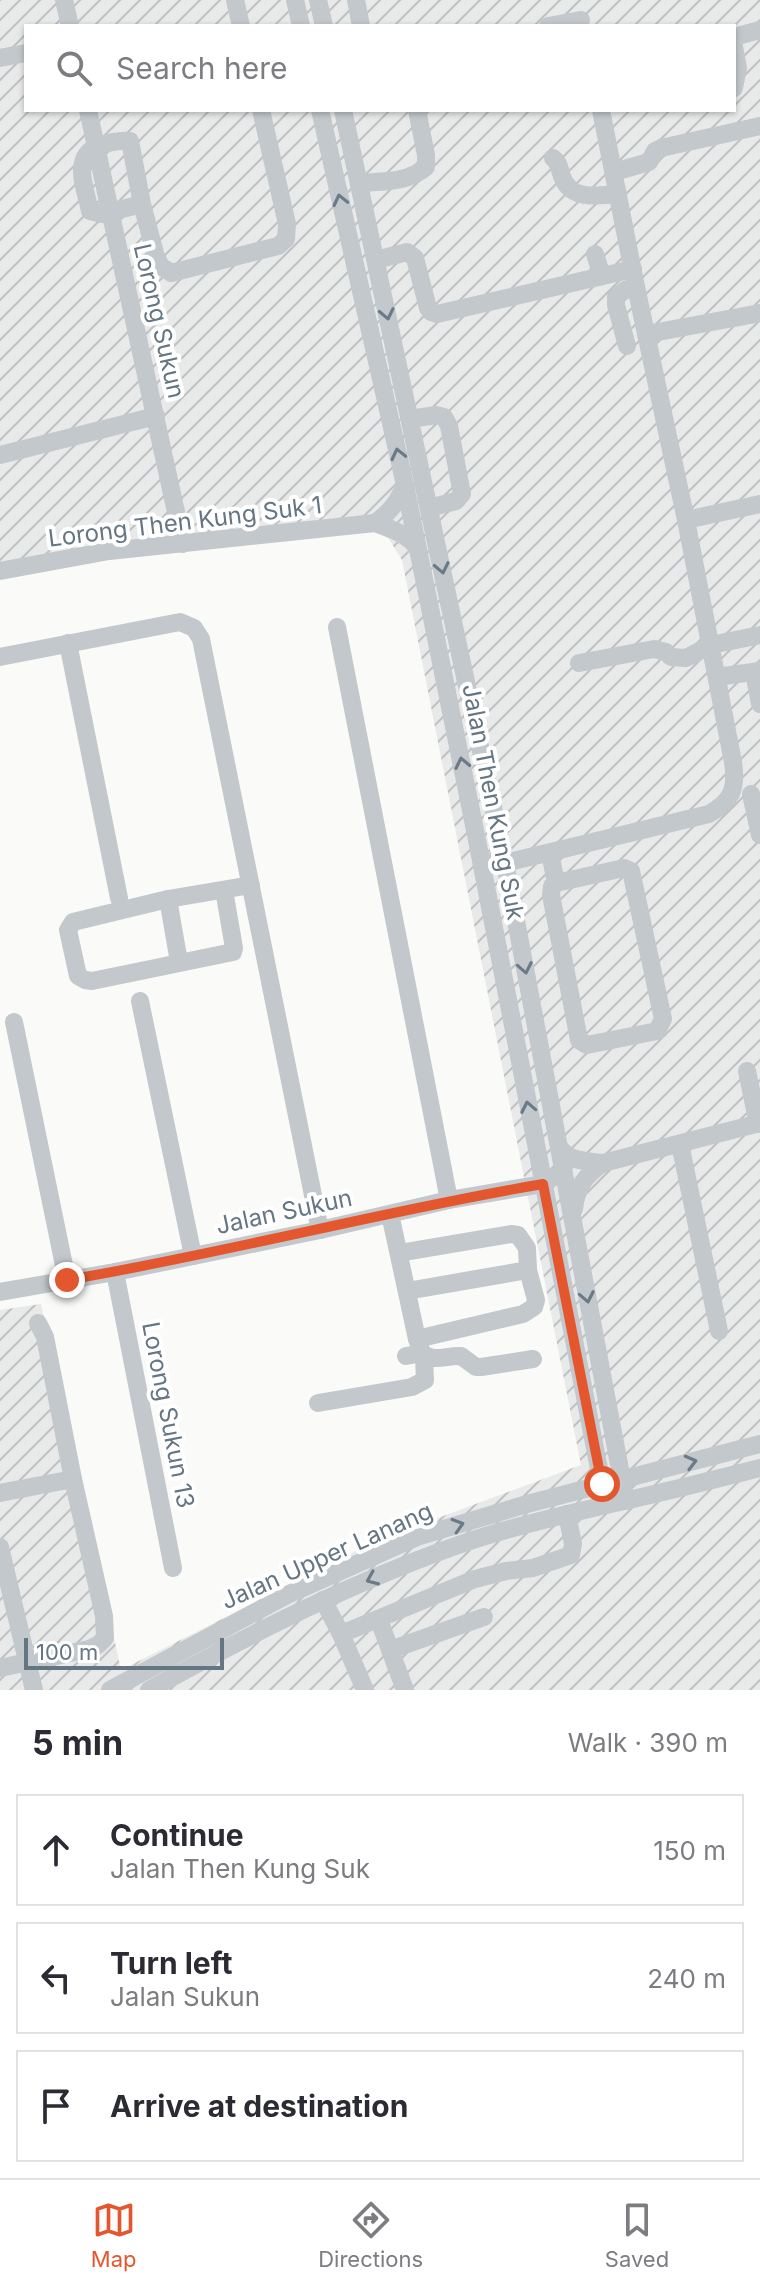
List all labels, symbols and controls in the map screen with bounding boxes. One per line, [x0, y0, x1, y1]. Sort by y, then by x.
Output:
search box [24, 24, 736, 112]
icon: search [52, 46, 96, 90]
text: Search here [116, 50, 288, 86]
one-way arrow [332, 194, 349, 208]
street label: Lorong Sukun [128, 241, 191, 401]
one-way arrow [378, 307, 395, 321]
one-way arrow [390, 448, 407, 461]
street label: Lorong Then Kung Suk 1 [46, 490, 324, 553]
one-way arrow [433, 561, 450, 575]
street label: Jalan Then Kung Suk [456, 681, 531, 922]
one-way arrow [454, 757, 471, 771]
one-way arrow [516, 960, 533, 974]
one-way arrow [521, 1100, 538, 1114]
street label: Jalan Sukun [213, 1183, 355, 1240]
route end [49, 1262, 85, 1298]
one-way arrow [578, 1290, 595, 1303]
street label: Lorong Sukun 13 [136, 1319, 201, 1510]
one-way arrow [683, 1454, 697, 1471]
route start [584, 1466, 620, 1502]
street label: Jalan Upper Lanang [217, 1496, 437, 1615]
one-way arrow [451, 1518, 465, 1534]
one-way arrow [366, 1570, 380, 1586]
scale bar [24, 1634, 224, 1670]
text: 100 m [36, 1639, 98, 1665]
text: 5 min [32, 1722, 123, 1763]
text: Walk · 390 m [568, 1727, 728, 1758]
text: Continue [110, 1817, 244, 1853]
icon: ahead [34, 1828, 78, 1872]
text: 150 m [653, 1835, 726, 1866]
text: Jalan Then Kung Suk [110, 1853, 370, 1884]
text: Turn left [110, 1945, 232, 1981]
icon: left [34, 1956, 78, 2000]
text: 240 m [647, 1963, 726, 1994]
text: Jalan Sukun [110, 1981, 260, 2012]
icon: arrive [34, 2084, 78, 2128]
text: Arrive at destination [110, 2088, 408, 2124]
tab: Map [91, 2198, 137, 2272]
tab: Directions [318, 2198, 423, 2272]
tab: Saved [605, 2198, 669, 2272]

